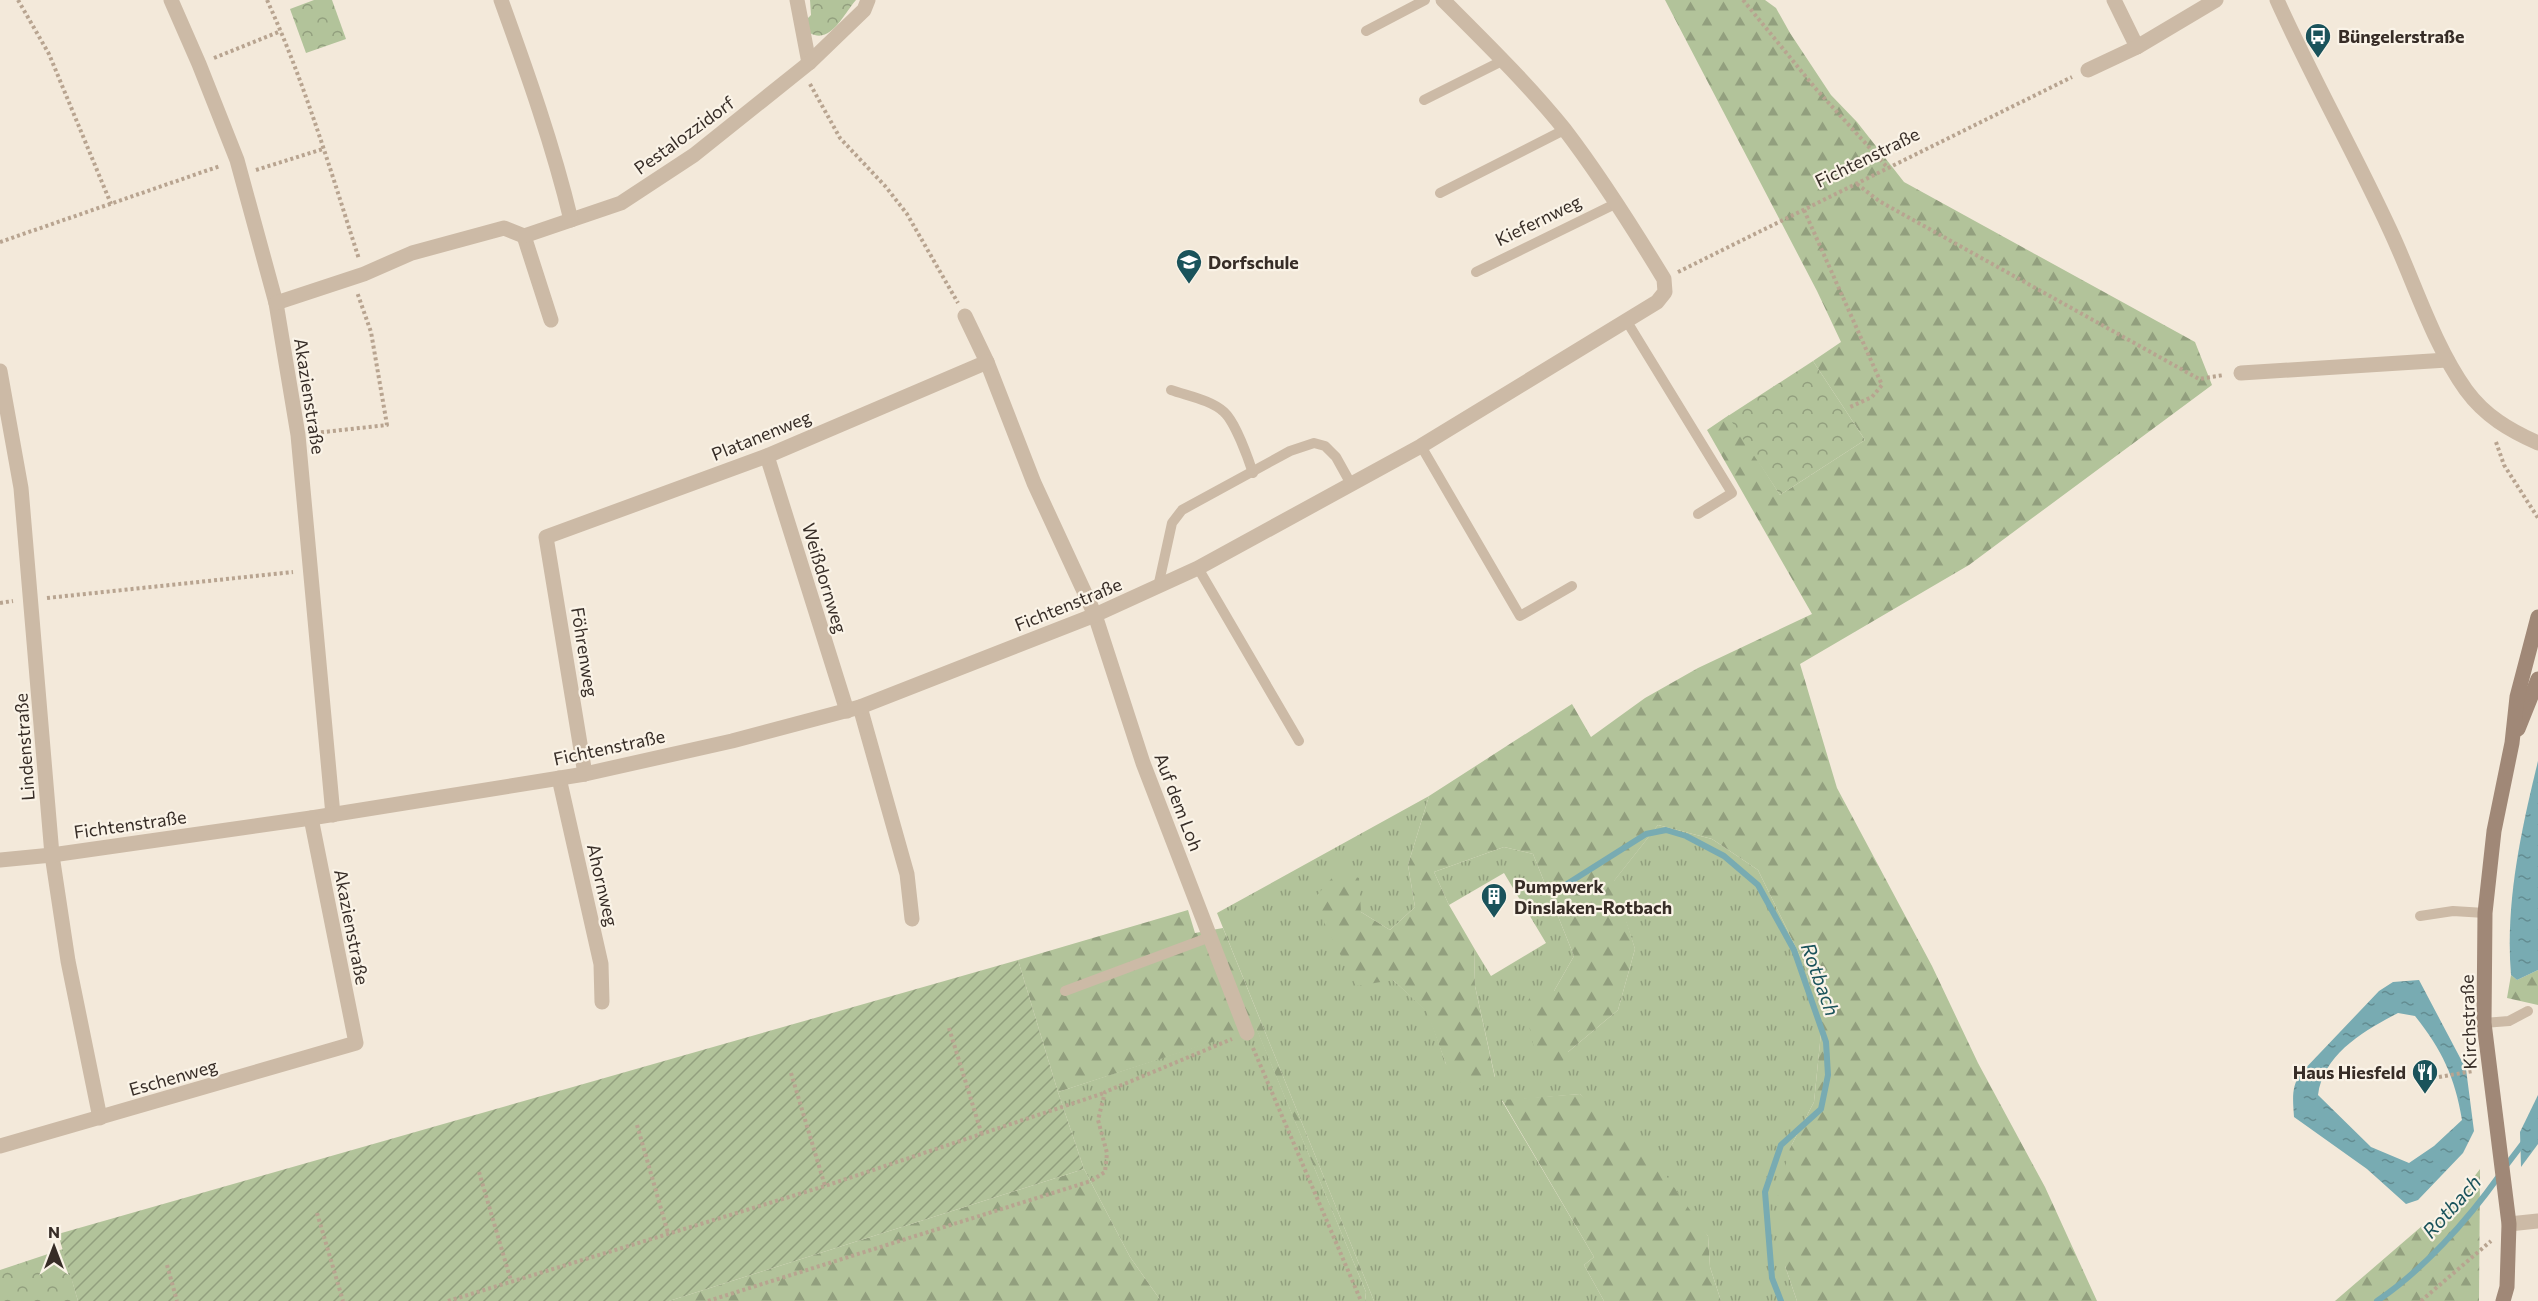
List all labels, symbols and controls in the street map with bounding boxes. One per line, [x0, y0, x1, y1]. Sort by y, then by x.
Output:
bus stop icon: Büngelerstraße [2303, 21, 2333, 59]
place label: Büngelerstraße [2338, 25, 2464, 47]
street label: Pestalozzidorf [630, 91, 739, 179]
street label: Fichtenstraße [1811, 122, 1923, 192]
street label: Kiefernweg [1491, 190, 1585, 250]
school or university icon: Dorfschule [1174, 247, 1204, 285]
place label: Dorfschule [1208, 251, 1299, 273]
street label: Akazienstraße [290, 336, 330, 456]
street label: Platanenweg [708, 405, 814, 465]
street label: Weißdornweg [798, 520, 852, 636]
street label: Fichtenstraße [1011, 573, 1125, 635]
street label: Föhrenweg [567, 605, 603, 699]
street label: Lindenstraße [9, 692, 39, 802]
street label: Fichtenstraße [551, 724, 667, 770]
street label: Auf dem Loh [1150, 750, 1208, 854]
street label: Fichtenstraße [72, 805, 188, 843]
street label: Ahornweg [583, 842, 623, 929]
street label: Akazienstraße [330, 867, 374, 987]
place label: Pumpwerk Dinslaken-Rotbach [1514, 875, 1672, 918]
building icon: Pumpwerk Dinslaken-Rotbach [1479, 881, 1509, 919]
water label: Rotbach [1797, 939, 1845, 1019]
street label: Kirchstraße [2455, 974, 2481, 1070]
street label: Eschenweg [126, 1054, 220, 1100]
restaurant icon: Haus Hiesfeld [2410, 1057, 2440, 1095]
place label: Haus Hiesfeld [2293, 1061, 2406, 1083]
water label: Rotbach [2417, 1170, 2485, 1242]
north arrow [24, 1217, 84, 1277]
text: N [48, 1222, 60, 1241]

